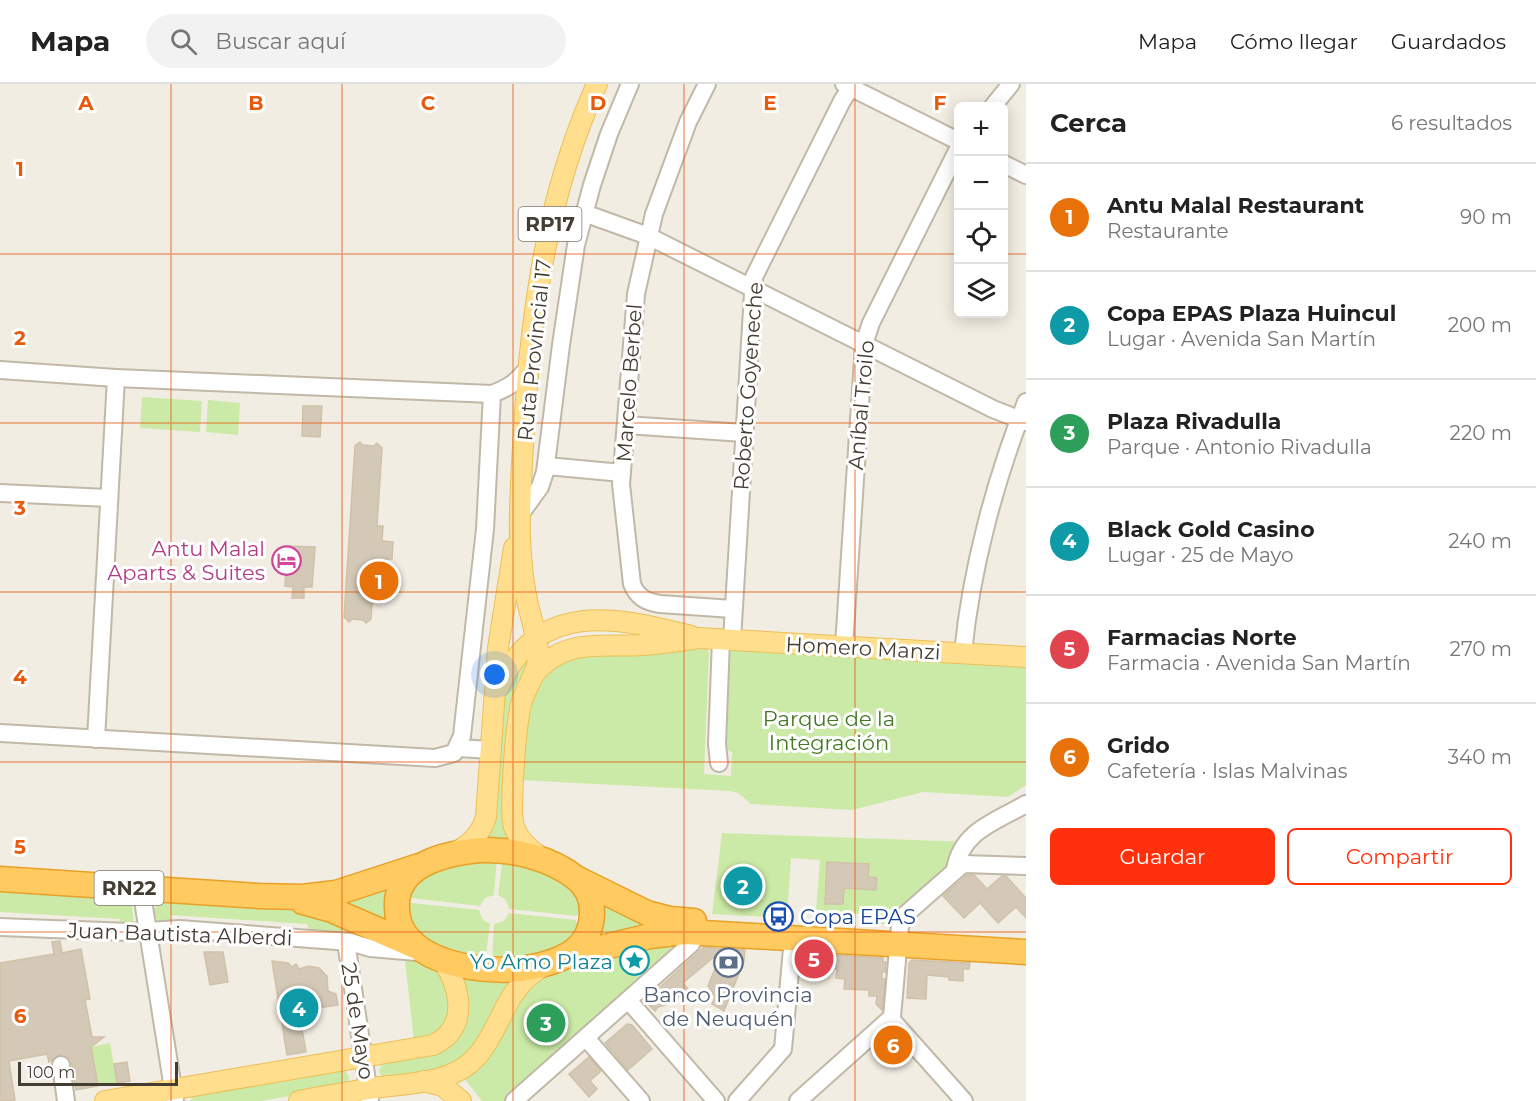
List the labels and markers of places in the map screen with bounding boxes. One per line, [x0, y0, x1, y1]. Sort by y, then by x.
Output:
place label: Antu Malal Aparts & Suites [107, 536, 265, 585]
hotel icon: Antu Malal Aparts & Suites [270, 544, 302, 576]
pin: 1 [360, 558, 398, 604]
pin: 2 [724, 864, 762, 908]
bus stop icon: Copa EPAS [763, 900, 795, 932]
place label: Copa EPAS [800, 904, 916, 929]
pin: 5 [794, 936, 834, 982]
place icon: Yo Amo Plaza [618, 945, 650, 977]
bank icon: Banco Provincia de Neuquén [712, 947, 744, 979]
place label: Yo Amo Plaza [470, 949, 613, 974]
place label: Banco Provincia de Neuquén [643, 982, 813, 1031]
pin: 4 [280, 986, 318, 1030]
pin: 3 [526, 1000, 566, 1046]
pin: 6 [874, 1022, 912, 1068]

